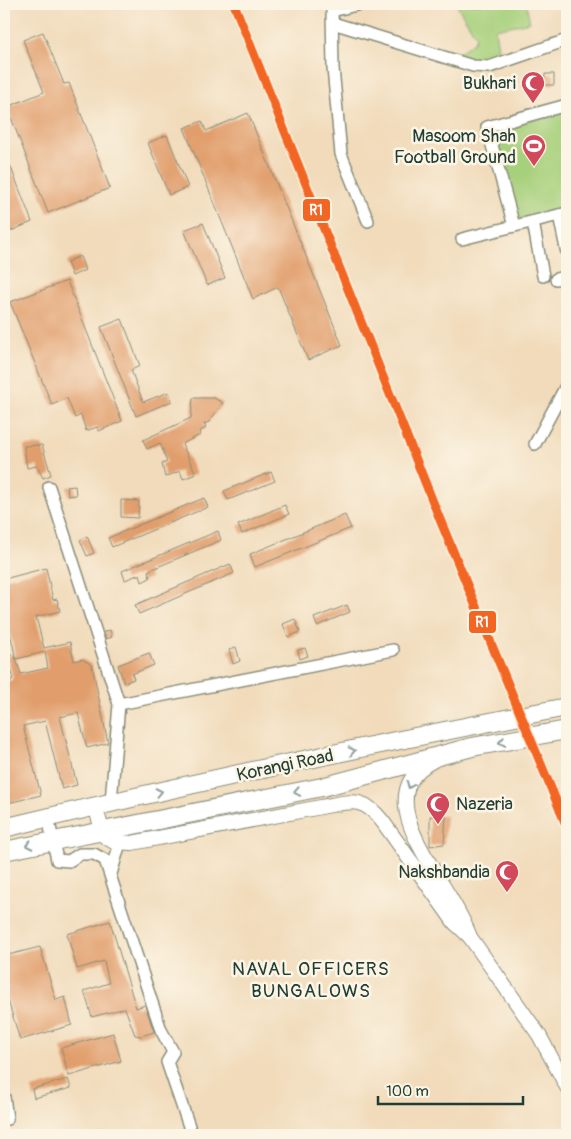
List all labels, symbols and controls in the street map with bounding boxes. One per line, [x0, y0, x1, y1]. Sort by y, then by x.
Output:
mosque icon: Bukhari [520, 70, 546, 104]
place label: Bukhari [463, 72, 516, 95]
place label: Masoom Shah Football Ground [394, 125, 516, 169]
sports icon: Masoom Shah Football Ground [521, 133, 547, 167]
line badge: R1 [302, 198, 331, 222]
text: R1 [309, 202, 323, 219]
line badge: R1 [468, 610, 497, 634]
text: R1 [475, 614, 489, 631]
one-way arrow [498, 736, 507, 747]
street label: Korangi Road [235, 744, 336, 787]
one-way arrow [348, 746, 357, 757]
one-way arrow [406, 780, 417, 789]
one-way arrow [292, 786, 301, 796]
one-way arrow [155, 787, 163, 798]
mosque icon: Nazeria [425, 791, 451, 825]
place label: Nazeria [456, 793, 513, 816]
one-way arrow [24, 840, 33, 850]
mosque icon: Nakshbandia [494, 859, 520, 893]
place label: Nakshbandia [398, 861, 490, 884]
district label: NAVAL OFFICERS BUNGALOWS [232, 957, 390, 1003]
scale bar [378, 1074, 524, 1106]
text: 100 m [386, 1082, 429, 1101]

